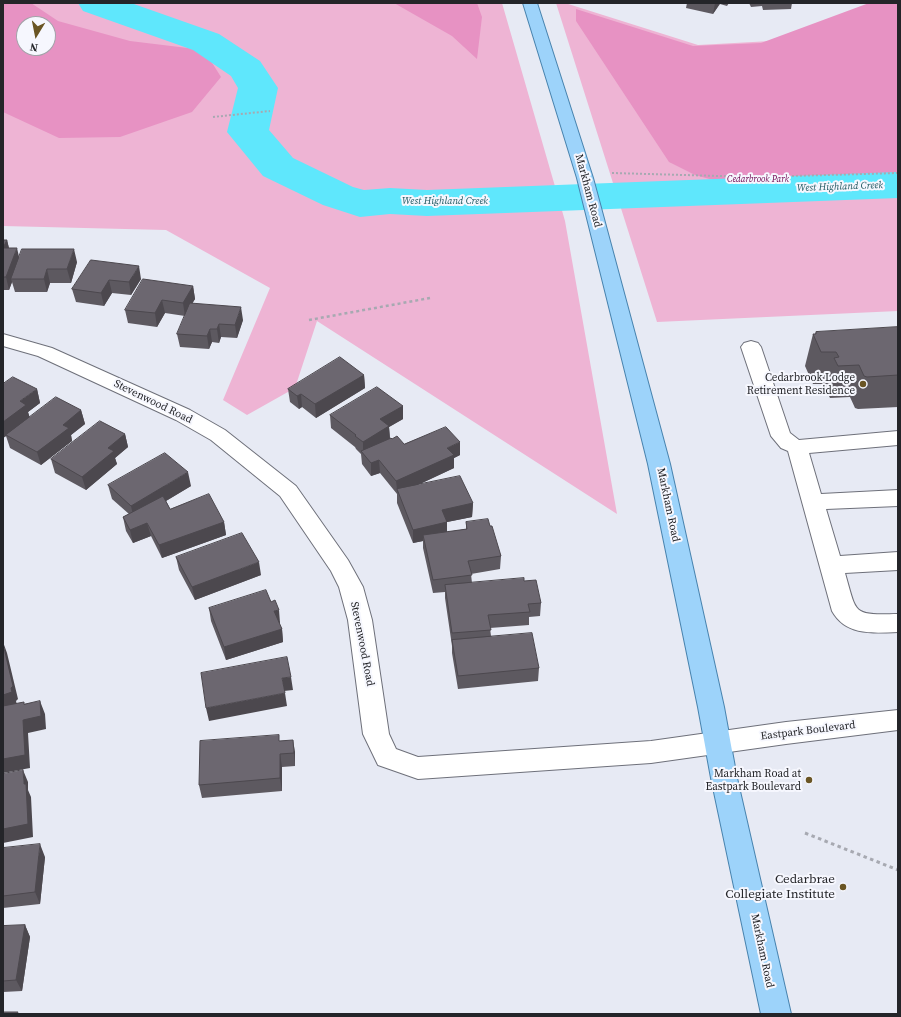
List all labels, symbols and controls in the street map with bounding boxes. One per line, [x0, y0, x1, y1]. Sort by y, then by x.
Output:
north arrow [16, 16, 56, 56]
text: N [29, 39, 39, 55]
street label: Markham Road [572, 153, 604, 229]
park label: Cedarbrook Park [727, 175, 789, 185]
water label: West Highland Creek [797, 180, 883, 194]
water label: West Highland Creek [402, 195, 488, 207]
place label: Cedarbrook Lodge Retirement Residence [747, 371, 855, 397]
street label: Stevenwood Road [112, 377, 194, 427]
marker: Cedarbrook Lodge Retirement Residence [858, 379, 868, 389]
street label: Markham Road [654, 467, 682, 543]
street label: Stevenwood Road [347, 601, 377, 687]
street label: Eastpark Boulevard [760, 719, 856, 743]
place label: Markham Road at Eastpark Boulevard [706, 767, 801, 793]
marker: Markham Road at Eastpark Boulevard [804, 775, 814, 785]
place label: Cedarbrae Collegiate Institute [725, 872, 835, 903]
marker: Cedarbrae Collegiate Institute [838, 882, 848, 892]
street label: Markham Road [748, 913, 776, 989]

